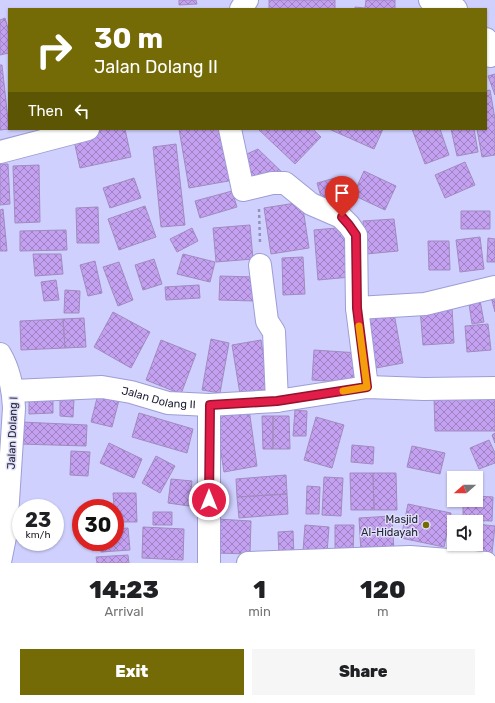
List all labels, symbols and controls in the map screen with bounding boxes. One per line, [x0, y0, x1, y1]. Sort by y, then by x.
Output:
text: 30 m [94, 22, 163, 55]
icon: right [28, 24, 80, 76]
text: Jalan Dolang II [94, 56, 218, 78]
icon: left [71, 100, 93, 122]
text: Then [28, 102, 63, 120]
pin [325, 176, 359, 217]
icon: arrive [331, 182, 353, 204]
street label: Jalan Dolang II [121, 384, 196, 411]
street label: Jalan Dolang I [5, 396, 20, 470]
north arrow [447, 471, 483, 507]
map controls [447, 471, 483, 551]
position arrow [188, 479, 230, 521]
speed limit sign: 30 [72, 499, 124, 551]
text: 23 [25, 508, 51, 532]
place label: Masjid Al-Hidayah [361, 513, 418, 539]
button: sound [447, 515, 483, 551]
marker: Masjid Al-Hidayah [421, 520, 431, 530]
text: km/h [26, 529, 50, 541]
text: 14:23 [89, 576, 159, 604]
text: 1 [253, 576, 266, 604]
text: 120 [360, 576, 406, 604]
text: Arrival [105, 604, 144, 619]
text: min [248, 604, 271, 619]
text: m [377, 604, 389, 619]
button: Exit [20, 649, 244, 695]
button: Share [252, 649, 475, 695]

